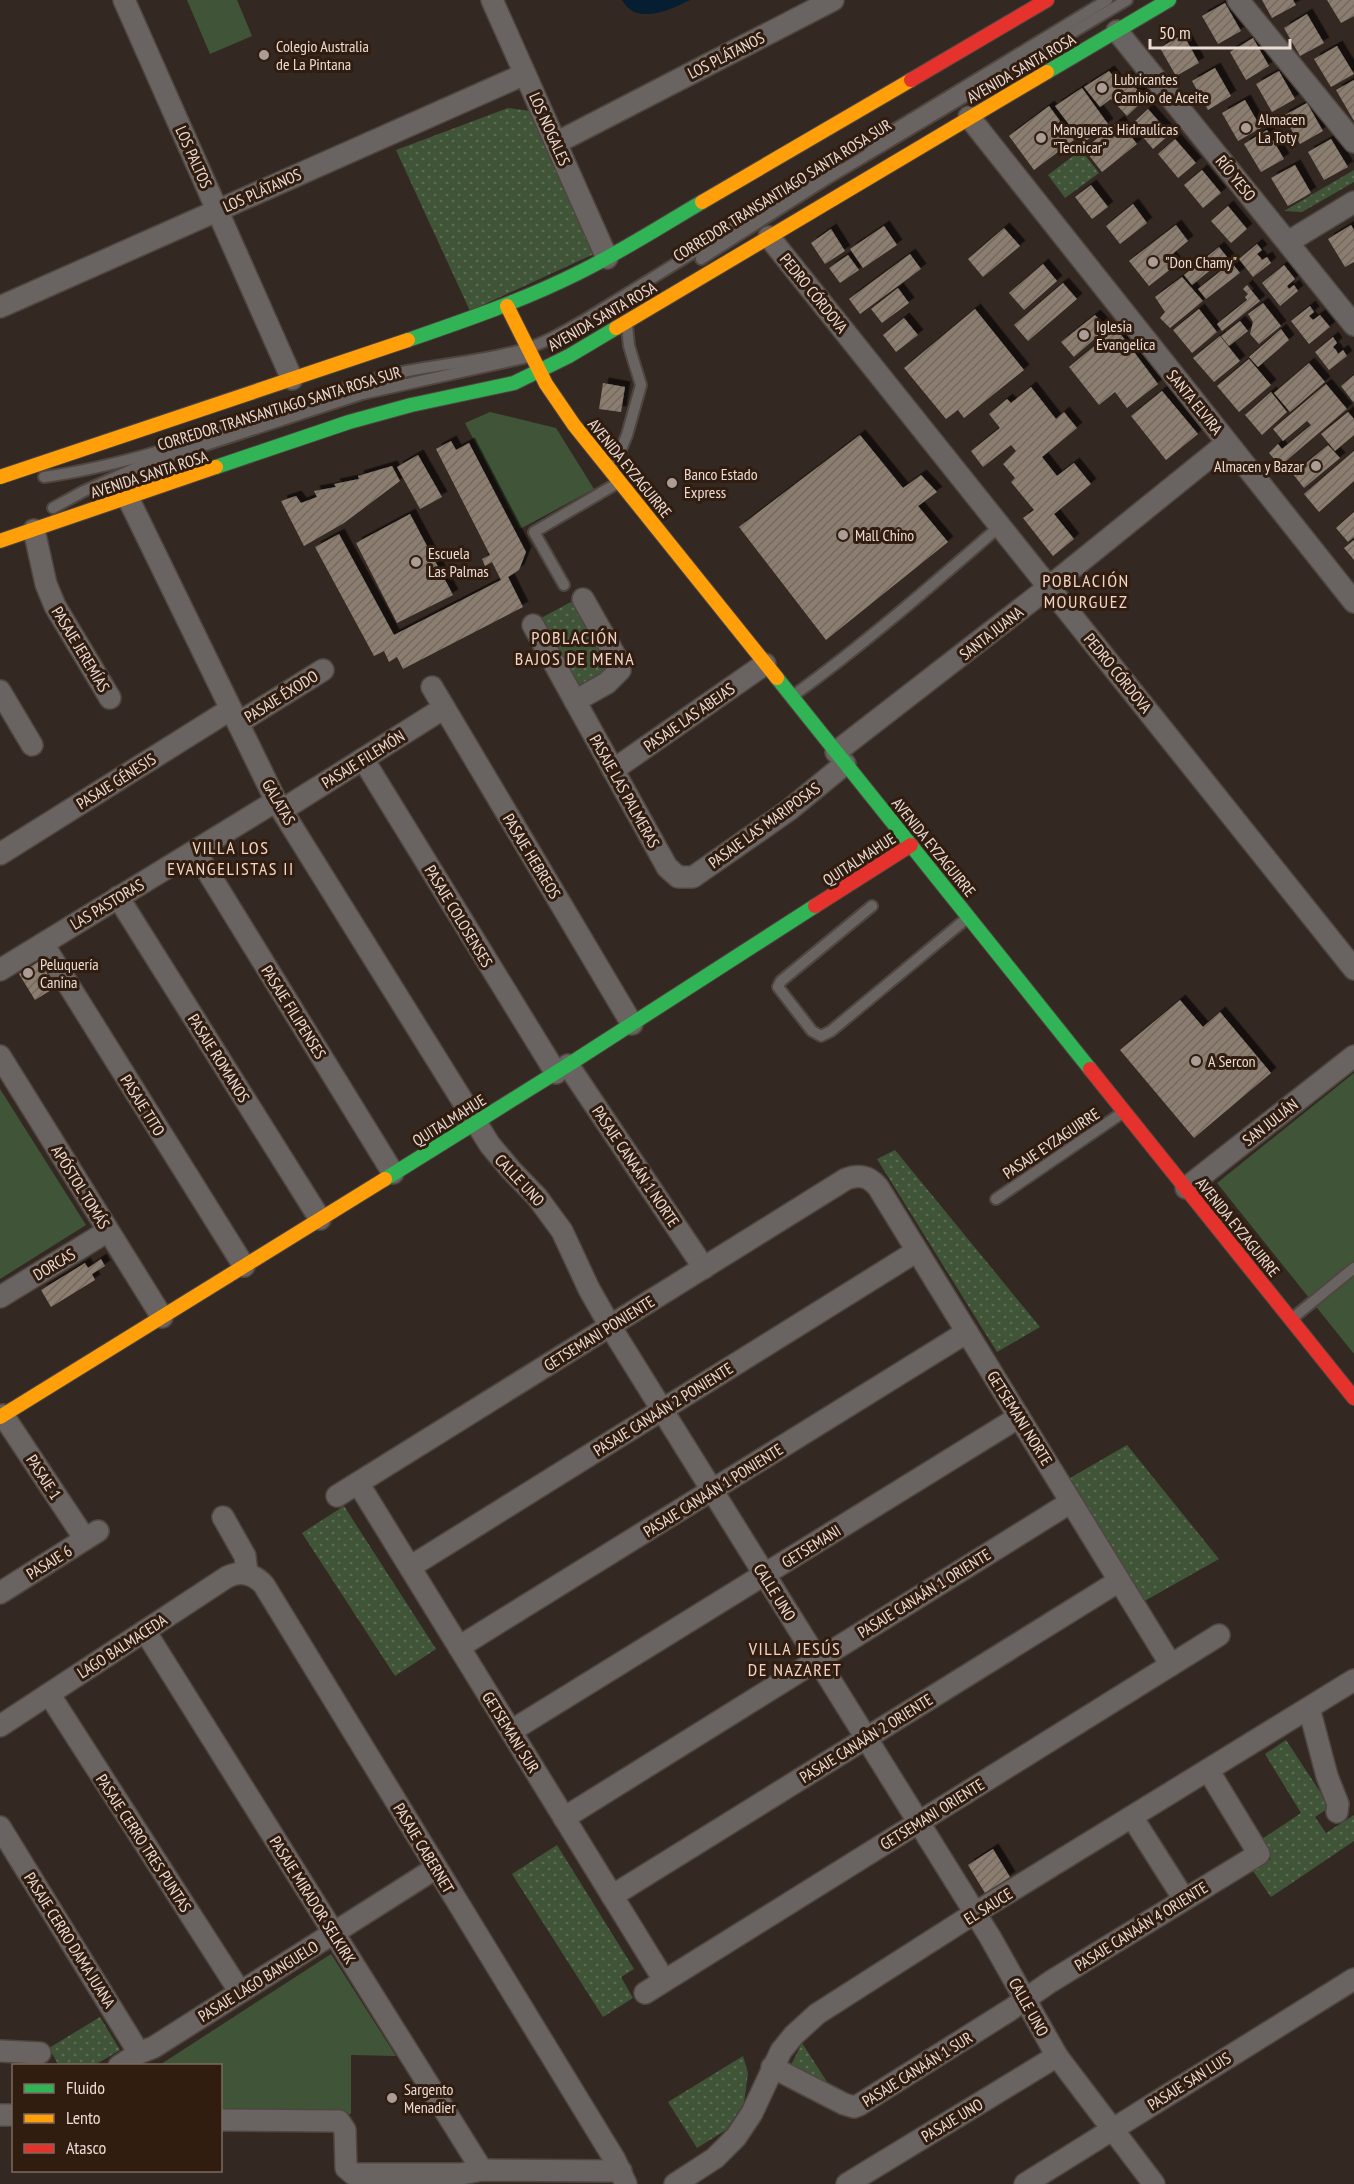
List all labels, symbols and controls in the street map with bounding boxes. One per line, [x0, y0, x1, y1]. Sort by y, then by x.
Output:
scale bar [1150, 12, 1290, 50]
text: 50 m [1159, 21, 1191, 44]
street label: LOS PLÁTANOS [684, 27, 768, 83]
street label: AVENIDA SANTA ROSA [963, 29, 1079, 107]
place label: Colegio Australia de La Pintana [276, 36, 369, 74]
marker: Colegio Australia de La Pintana [257, 48, 271, 62]
place label: Lubricantes Cambio de Aceite [1114, 69, 1209, 107]
marker: Lubricantes Cambio de Aceite [1095, 81, 1109, 95]
street label: LOS NOGALES [525, 89, 575, 169]
place label: Almacen La Toty [1258, 109, 1305, 147]
street label: CORREDOR TRANSANTIAGO SANTA ROSA SUR [669, 114, 895, 266]
place label: Mangueras Hidraulicas "Tecnicar" [1053, 119, 1178, 157]
marker: Almacen La Toty [1239, 121, 1253, 135]
street label: LOS PALTOS [171, 123, 217, 191]
marker: Mangueras Hidraulicas "Tecnicar" [1034, 131, 1048, 145]
street label: RÍO YESO [1212, 151, 1261, 205]
street label: LOS PLÁTANOS [220, 164, 304, 216]
street label: PEDRO CÓRDOVA [776, 249, 852, 337]
place label: "Don Chamy" [1165, 252, 1237, 272]
marker: "Don Chamy" [1146, 255, 1160, 269]
street label: AVENIDA SANTA ROSA [544, 277, 660, 355]
place label: Iglesia Evangelica [1096, 316, 1155, 354]
marker: Iglesia Evangelica [1077, 328, 1091, 342]
street label: CORREDOR TRANSANTIAGO SANTA ROSA SUR [155, 361, 403, 455]
street label: SANTA ELVIRA [1163, 365, 1228, 439]
street label: AVENIDA EYZAGUIRRE [584, 414, 676, 522]
street label: AVENIDA SANTA ROSA [88, 445, 211, 502]
place label: Almacen y Bazar [1214, 456, 1305, 476]
marker: Almacen y Bazar [1309, 459, 1323, 473]
place label: Banco Estado Express [684, 464, 758, 502]
marker: Banco Estado Express [665, 476, 679, 490]
place label: Mall Chino [855, 525, 914, 545]
marker: Mall Chino [836, 528, 850, 542]
place label: Escuela Las Palmas [428, 543, 489, 581]
marker: Escuela Las Palmas [409, 555, 423, 569]
district label: POBLACIÓN MOURGUEZ [1042, 569, 1130, 613]
street label: SANTA JUANA [955, 602, 1027, 664]
street label: PASAJE JEREMÍAS [48, 603, 114, 695]
district label: POBLACIÓN BAJOS DE MENA [515, 626, 635, 670]
street label: PEDRO CÓRDOVA [1080, 629, 1156, 717]
street label: PASAJE ÉXODO [241, 665, 322, 726]
street label: PASAJE LAS ABEJAS [640, 678, 739, 756]
street label: PASAJE FILEMÓN [318, 726, 408, 792]
street label: PASAJE LAS PALMERAS [586, 731, 664, 851]
street label: PASAJE GÉNESIS [72, 749, 160, 813]
street label: GALATAS [258, 776, 300, 829]
street label: PASAJE LAS MARIPOSAS [704, 778, 824, 872]
street label: AVENIDA EYZAGUIRRE [888, 793, 980, 901]
street label: PASAJE HEBREOS [499, 810, 565, 902]
street label: QUITALMAHUE [819, 828, 899, 890]
district label: VILLA LOS EVANGELISTAS II [167, 836, 295, 880]
street label: PASAJE COLOSENSES [421, 861, 497, 971]
street label: LAS PASTORAS [67, 874, 148, 934]
place label: Peluquería Canina [40, 954, 99, 992]
street label: PASAJE FILIPENSES [257, 962, 331, 1063]
marker: Peluquería Canina [21, 966, 35, 980]
street label: PASAJE ROMANOS [184, 1010, 254, 1106]
place label: A Sercon [1208, 1051, 1256, 1071]
marker: A Sercon [1189, 1054, 1203, 1068]
street label: PASAJE TITO [116, 1071, 170, 1139]
street label: QUITALMAHUE [409, 1089, 490, 1150]
street label: SAN JULIÁN [1238, 1094, 1302, 1150]
street label: PASAJE CANAÁN 1 NORTE [588, 1102, 684, 1230]
street label: PASAJE EYZAGUIRRE [999, 1103, 1103, 1183]
street label: APÓSTOL TOMÁS [47, 1142, 115, 1233]
street label: CALLE UNO [491, 1150, 549, 1210]
street label: AVENIDA EYZAGUIRRE [1192, 1173, 1284, 1281]
street label: DORCAS [29, 1244, 79, 1284]
street label: GETSEMANI PONIENTE [540, 1291, 658, 1375]
street label: PASAJE CANAÁN 2 PONIENTE [589, 1358, 737, 1460]
street label: GETSEMANI NORTE [983, 1367, 1057, 1469]
street label: PASAJE CANAÁN 1 PONIENTE [639, 1439, 787, 1541]
street label: PASAJE 1 [22, 1451, 66, 1503]
street label: GETSEMANI [778, 1520, 844, 1572]
street label: PASAJE 6 [23, 1540, 75, 1584]
street label: PASAJE CANAÁN 1 ORIENTE [854, 1544, 994, 1642]
street label: CALLE UNO [750, 1560, 800, 1625]
street label: LAGO BALMACEDA [73, 1609, 171, 1682]
district label: VILLA JESÚS DE NAZARET [748, 1637, 842, 1681]
street label: GETSEMANI SUR [478, 1688, 544, 1777]
street label: PASAJE CANAÁN 2 ORIENTE [796, 1689, 936, 1787]
street label: PASAJE CERRO TRES PUNTAS [92, 1770, 196, 1916]
street label: GETSEMANI ORIENTE [876, 1774, 988, 1854]
street label: PASAJE CABERNET [389, 1799, 459, 1897]
street label: PASAJE MIRADOR SELKIRK [266, 1832, 361, 1968]
street label: PASAJE CERRO DAMA JUANA [20, 1869, 120, 2012]
street label: PASAJE CANAÁN 4 ORIENTE [1071, 1877, 1211, 1975]
street label: EL SAUCE [960, 1883, 1016, 1929]
street label: PASAJE LAGO BANGUELO [194, 1936, 322, 2026]
street label: CALLE UNO [1005, 1974, 1053, 2040]
street label: PASAJE CANAÁN 1 SUR [858, 2027, 976, 2111]
street label: PASAJE SAN LUIS [1144, 2047, 1234, 2115]
legend [12, 2064, 222, 2172]
text: Fluido [66, 2076, 105, 2099]
place label: Sargento Menadier [404, 2079, 456, 2117]
marker: Sargento Menadier [385, 2091, 399, 2105]
street label: PASAJE UNO [918, 2094, 987, 2146]
text: Lento [66, 2106, 101, 2129]
text: Atasco [66, 2136, 107, 2159]

